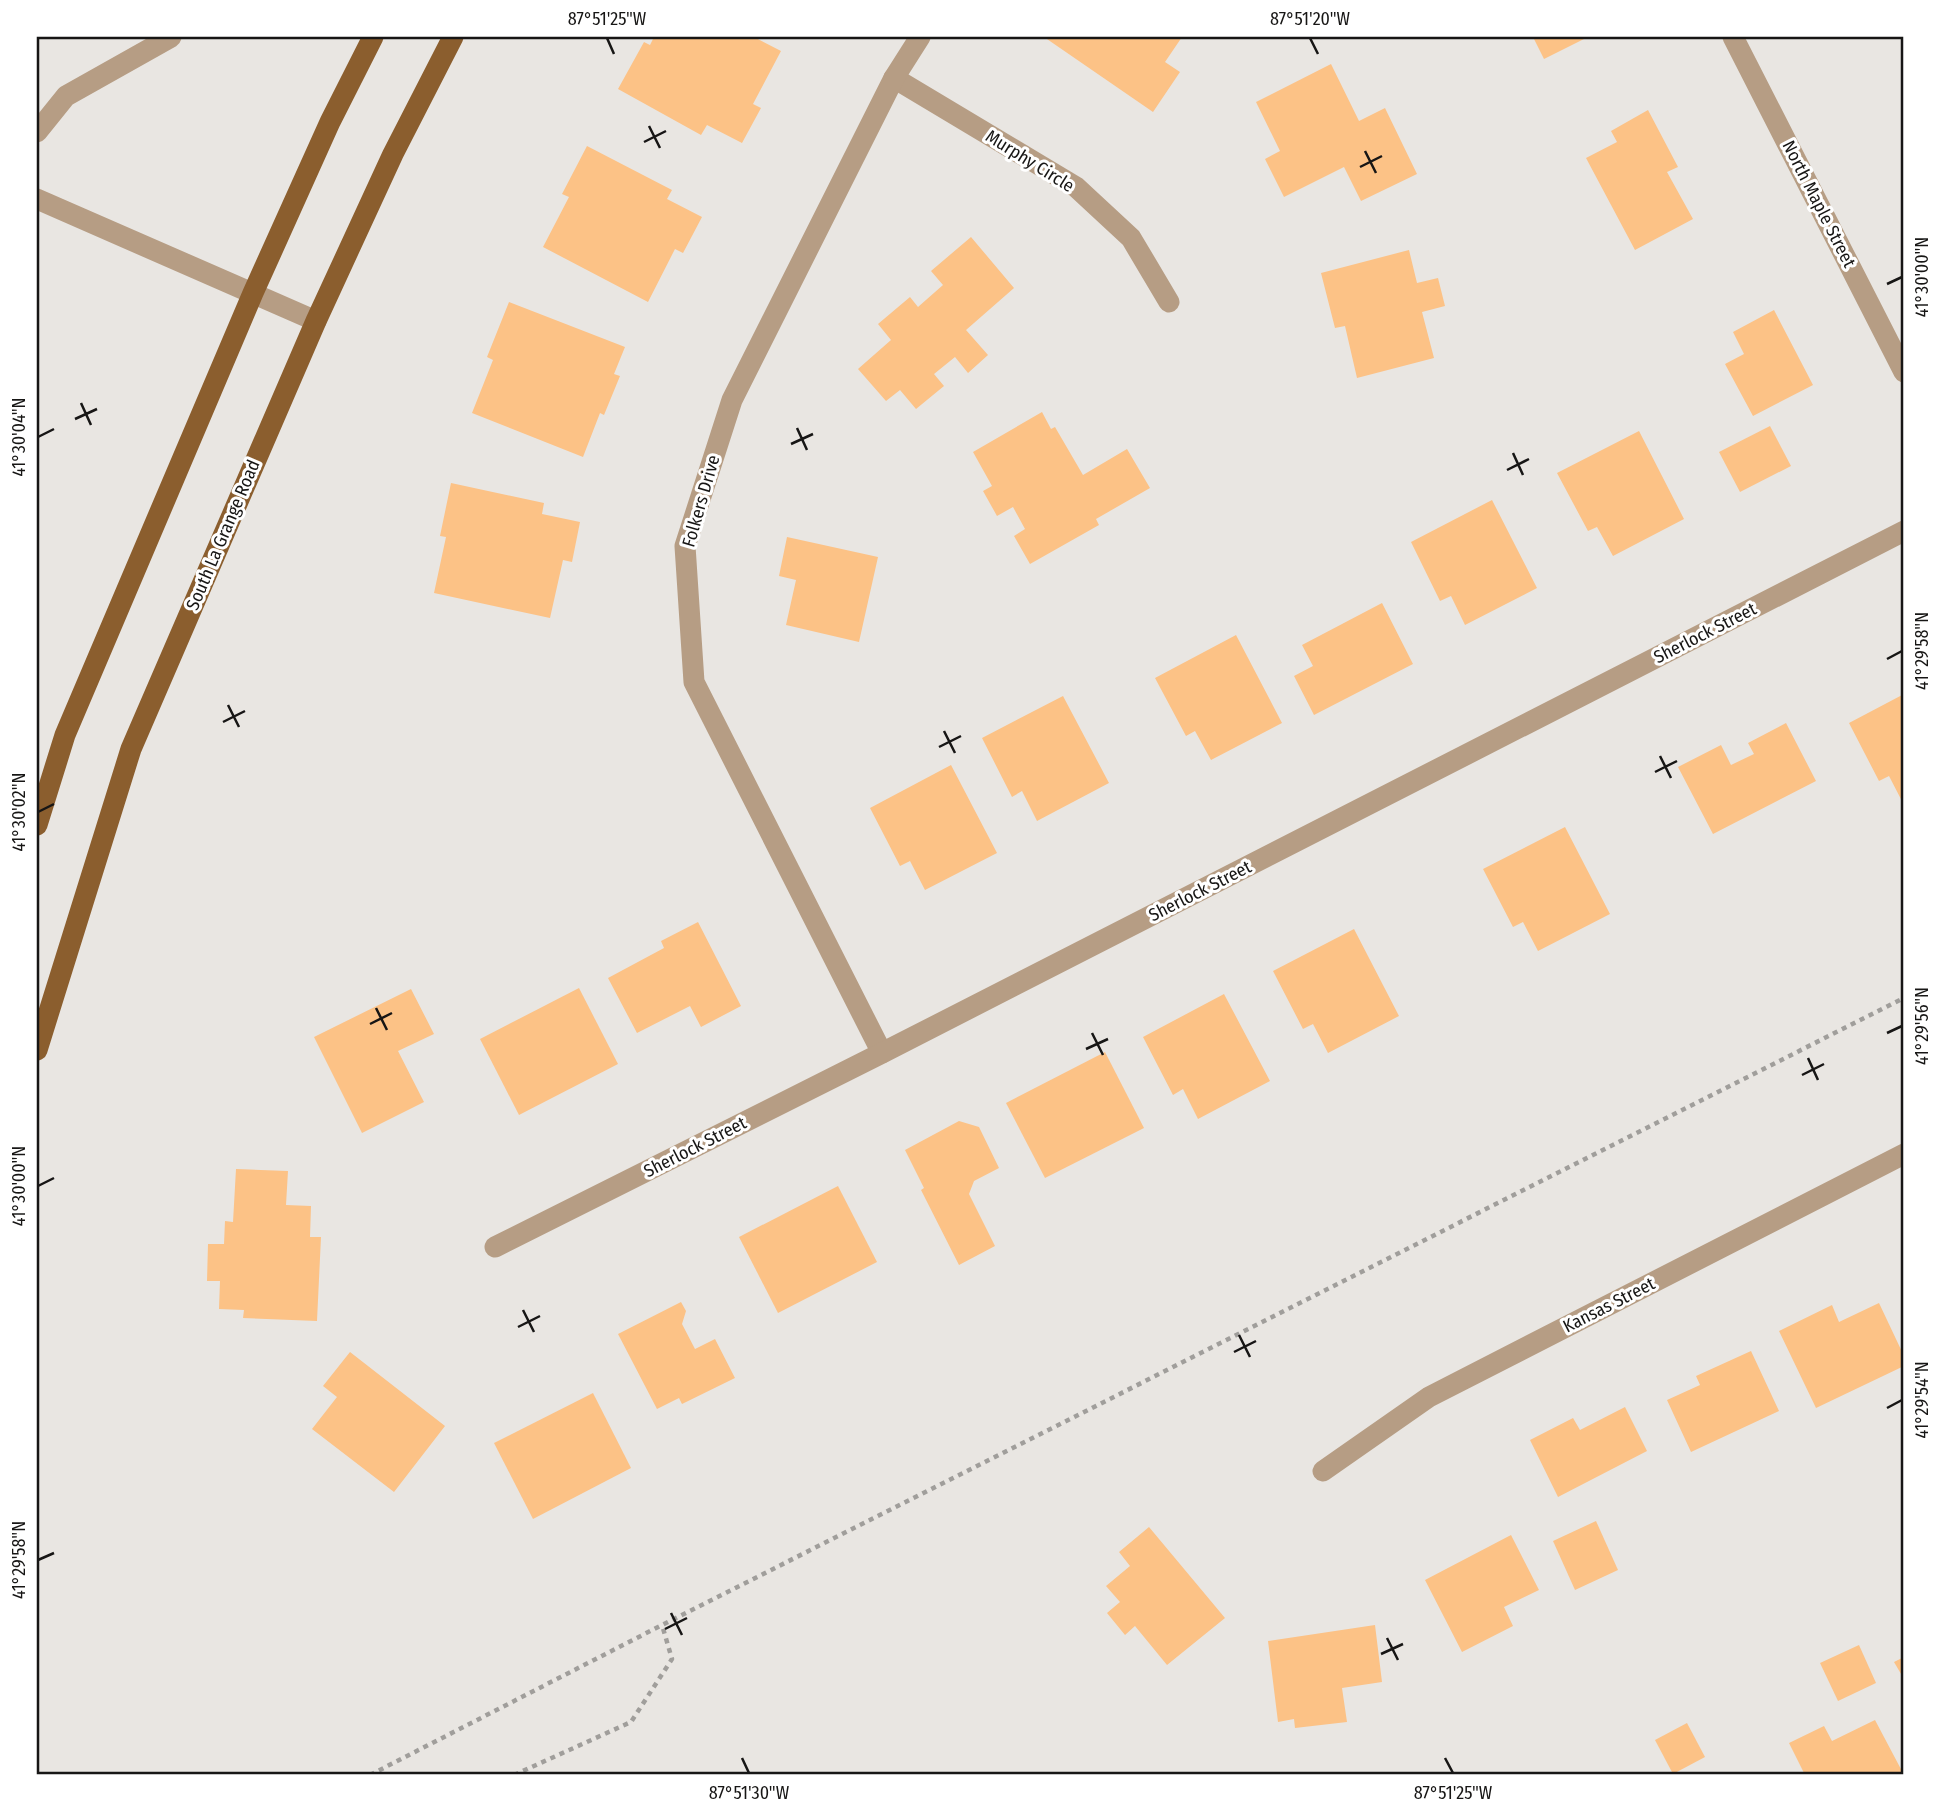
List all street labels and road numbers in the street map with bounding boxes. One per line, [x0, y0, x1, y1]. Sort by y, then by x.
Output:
street label: Murphy Circle [982, 125, 1078, 197]
street label: North Maple Street [1778, 137, 1861, 271]
street label: Folkers Drive [677, 452, 725, 550]
street label: South La Grange Road [181, 456, 265, 614]
street label: Sherlock Street [1650, 598, 1760, 668]
street label: Sherlock Street [1145, 856, 1255, 926]
street label: Sherlock Street [640, 1112, 750, 1182]
street label: Kansas Street [1559, 1272, 1659, 1338]

